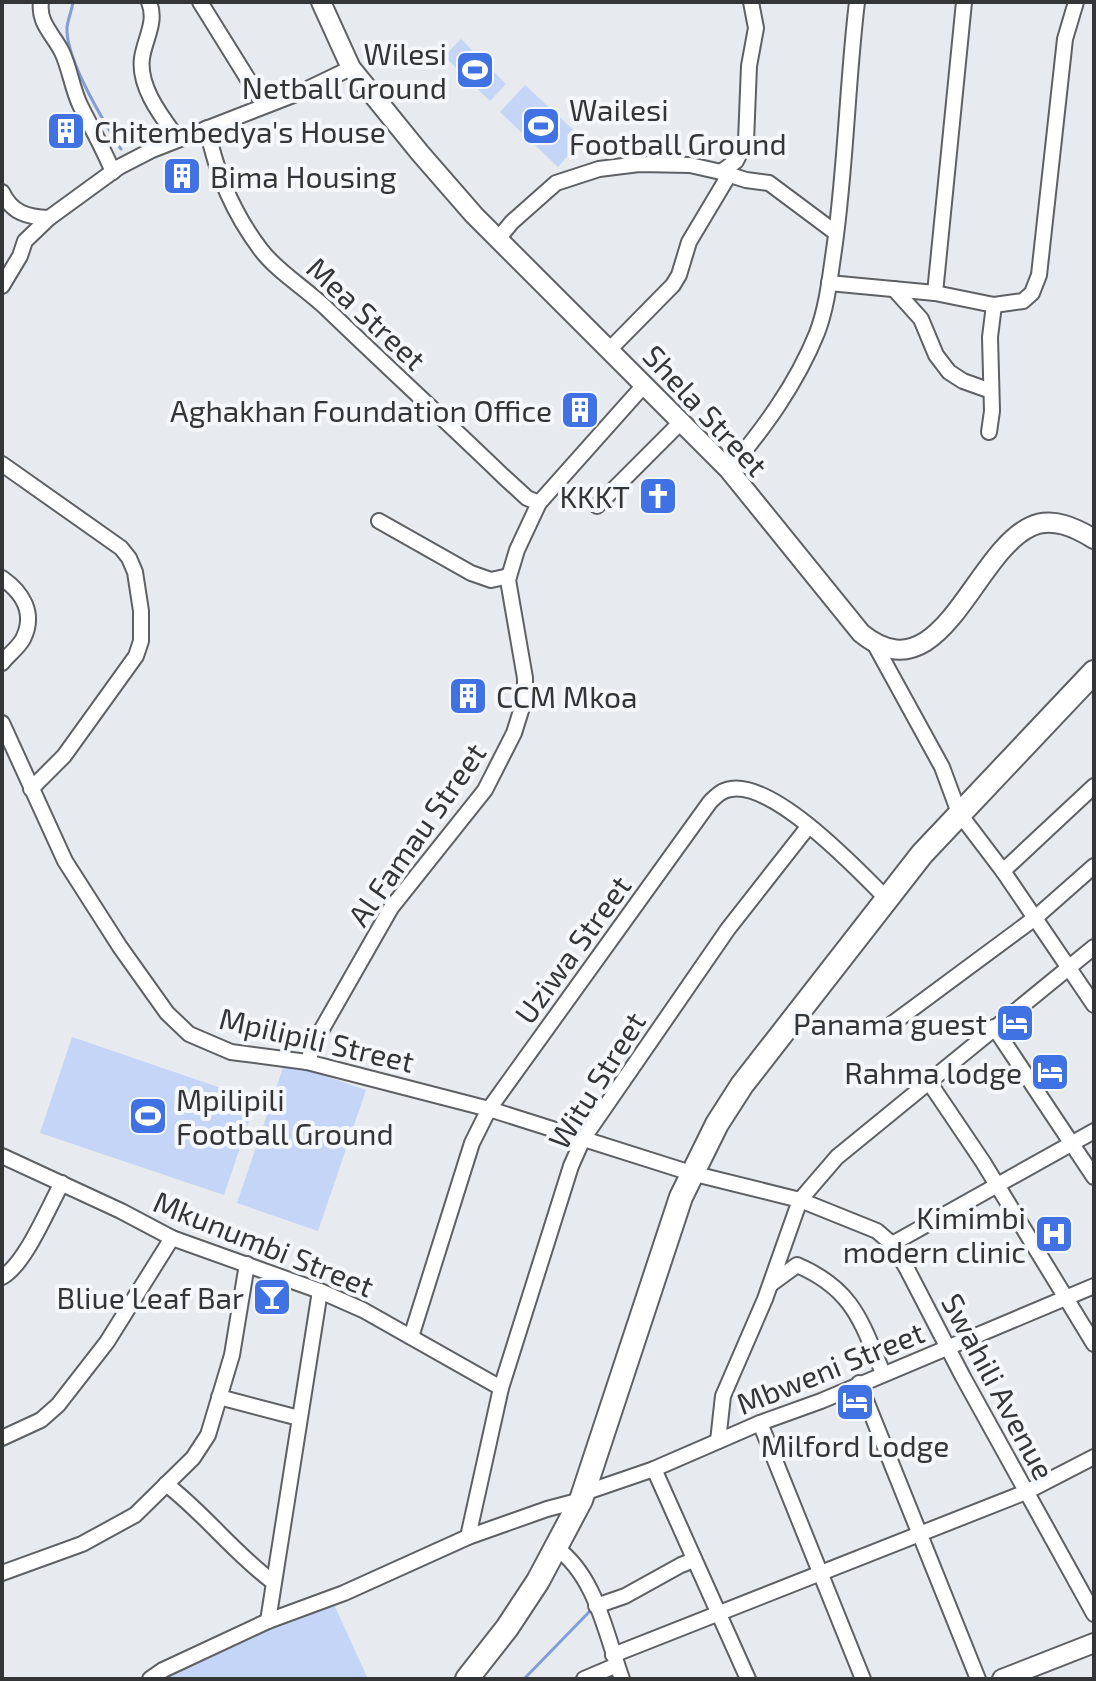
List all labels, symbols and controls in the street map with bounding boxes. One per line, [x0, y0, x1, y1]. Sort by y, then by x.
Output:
place label: Wilesi Netball Ground [242, 35, 447, 105]
sports icon: Wilesi Netball Ground [454, 49, 496, 91]
place label: Wailesi Football Ground [569, 91, 787, 161]
sports icon: Wailesi Football Ground [520, 105, 562, 147]
building icon: Chitembedya's House [45, 110, 87, 152]
place label: Chitembedya's House [94, 113, 386, 149]
building icon: Bima Housing [161, 155, 203, 197]
place label: Bima Housing [210, 158, 397, 194]
street label: Mea Street [300, 249, 434, 377]
street label: Shela Street [636, 337, 776, 483]
building icon: Aghakhan Foundation Office [559, 389, 601, 431]
place label: Aghakhan Foundation Office [170, 392, 552, 428]
church icon: KKKT [637, 475, 679, 517]
place label: KKKT [559, 478, 630, 514]
building icon: CCM Mkoa [447, 675, 489, 717]
place label: CCM Mkoa [496, 678, 638, 714]
street label: Al Famau Street [339, 735, 493, 933]
street label: Uziwa Street [506, 868, 638, 1030]
street label: Mpilipili Street [216, 999, 418, 1079]
hotel icon: Panama guest [994, 1002, 1036, 1044]
street label: Witu Street [540, 1005, 652, 1155]
place label: Panama guest [793, 1005, 987, 1041]
hotel icon: Rahma lodge [1029, 1051, 1071, 1093]
place label: Rahma lodge [844, 1054, 1022, 1090]
place label: Mpilipili Football Ground [176, 1081, 394, 1151]
sports icon: Mpilipili Football Ground [127, 1095, 169, 1137]
street label: Mkunumbi Street [149, 1182, 379, 1304]
place label: Kimimbi modern clinic [843, 1199, 1026, 1269]
hospital icon: Kimimbi modern clinic [1033, 1213, 1075, 1255]
bar icon: Bliue Leaf Bar [251, 1276, 293, 1318]
place label: Bliue Leaf Bar [57, 1279, 244, 1315]
street label: Swahili Avenue [935, 1287, 1063, 1485]
street label: Mbweni Street [731, 1313, 929, 1421]
hotel icon: Milford Lodge [834, 1381, 876, 1423]
place label: Milford Lodge [761, 1427, 949, 1463]

